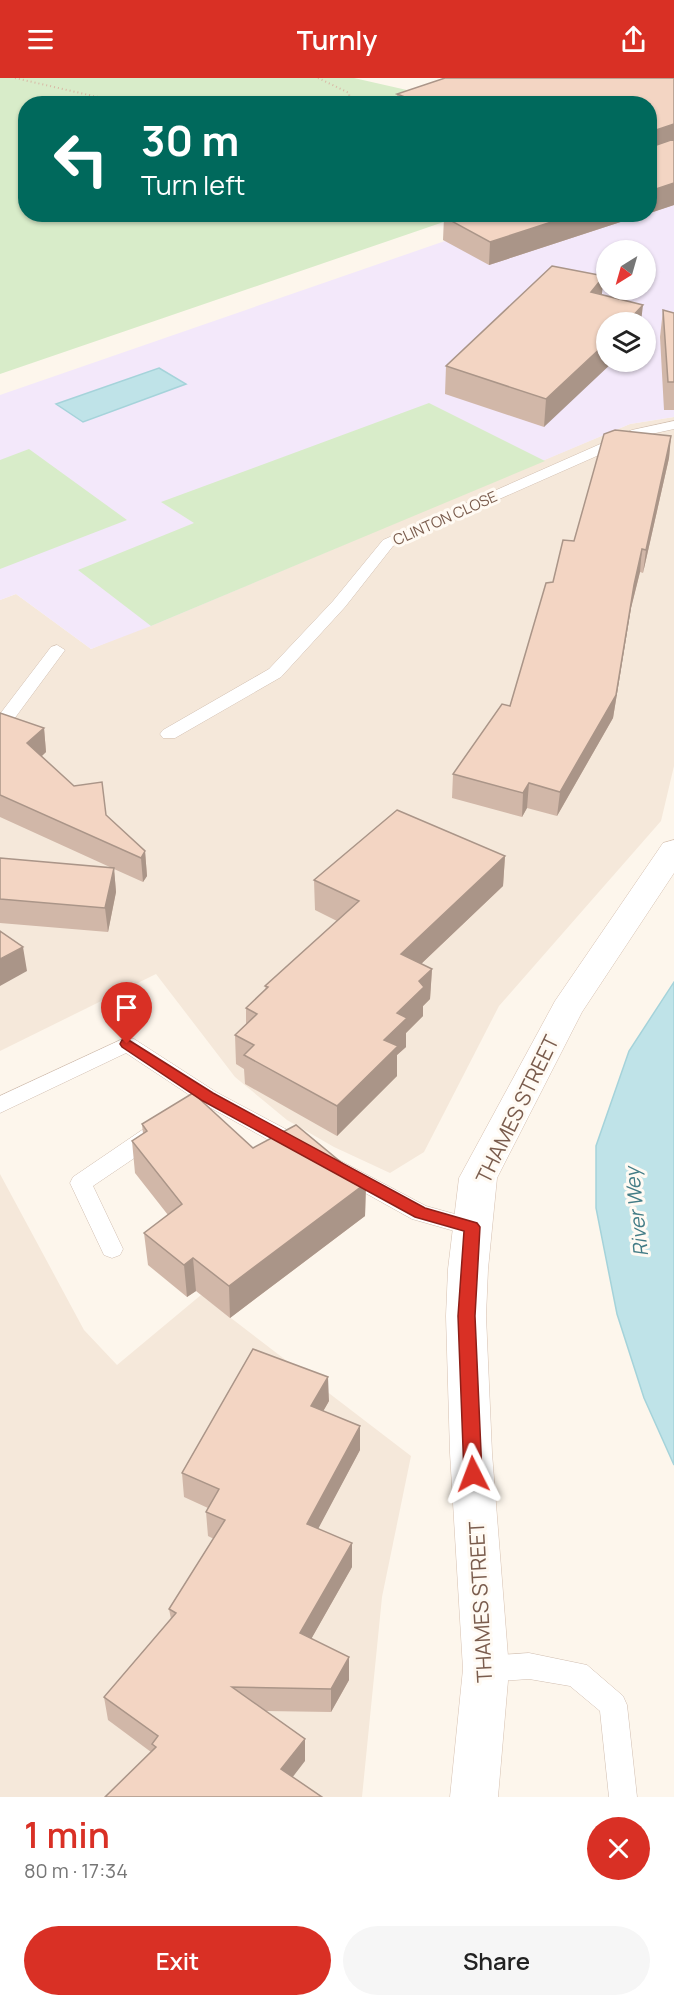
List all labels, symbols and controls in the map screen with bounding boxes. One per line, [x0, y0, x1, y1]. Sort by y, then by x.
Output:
text: Turnly [297, 21, 377, 58]
icon: menu [24, 23, 57, 56]
icon: share [617, 23, 650, 56]
text: 30 m [141, 111, 239, 169]
icon: left [42, 120, 120, 198]
text: Turn left [141, 166, 245, 203]
north arrow [596, 240, 656, 300]
map controls [596, 240, 656, 372]
button: layers [596, 312, 656, 372]
street label: CLINTON CLOSE [390, 486, 500, 550]
pin [101, 982, 152, 1044]
icon: arrive [110, 991, 143, 1024]
street label: THAMES STREET [469, 1030, 565, 1188]
water label: River Wey [618, 1164, 654, 1258]
position arrow [441, 1442, 505, 1506]
street label: THAMES STREET [462, 1520, 498, 1683]
text: 1 min [24, 1810, 110, 1859]
button: close [587, 1817, 650, 1880]
text: 80 m · 17:34 [24, 1857, 128, 1884]
button: Exit [24, 1926, 331, 1995]
button: Share [343, 1926, 650, 1995]

